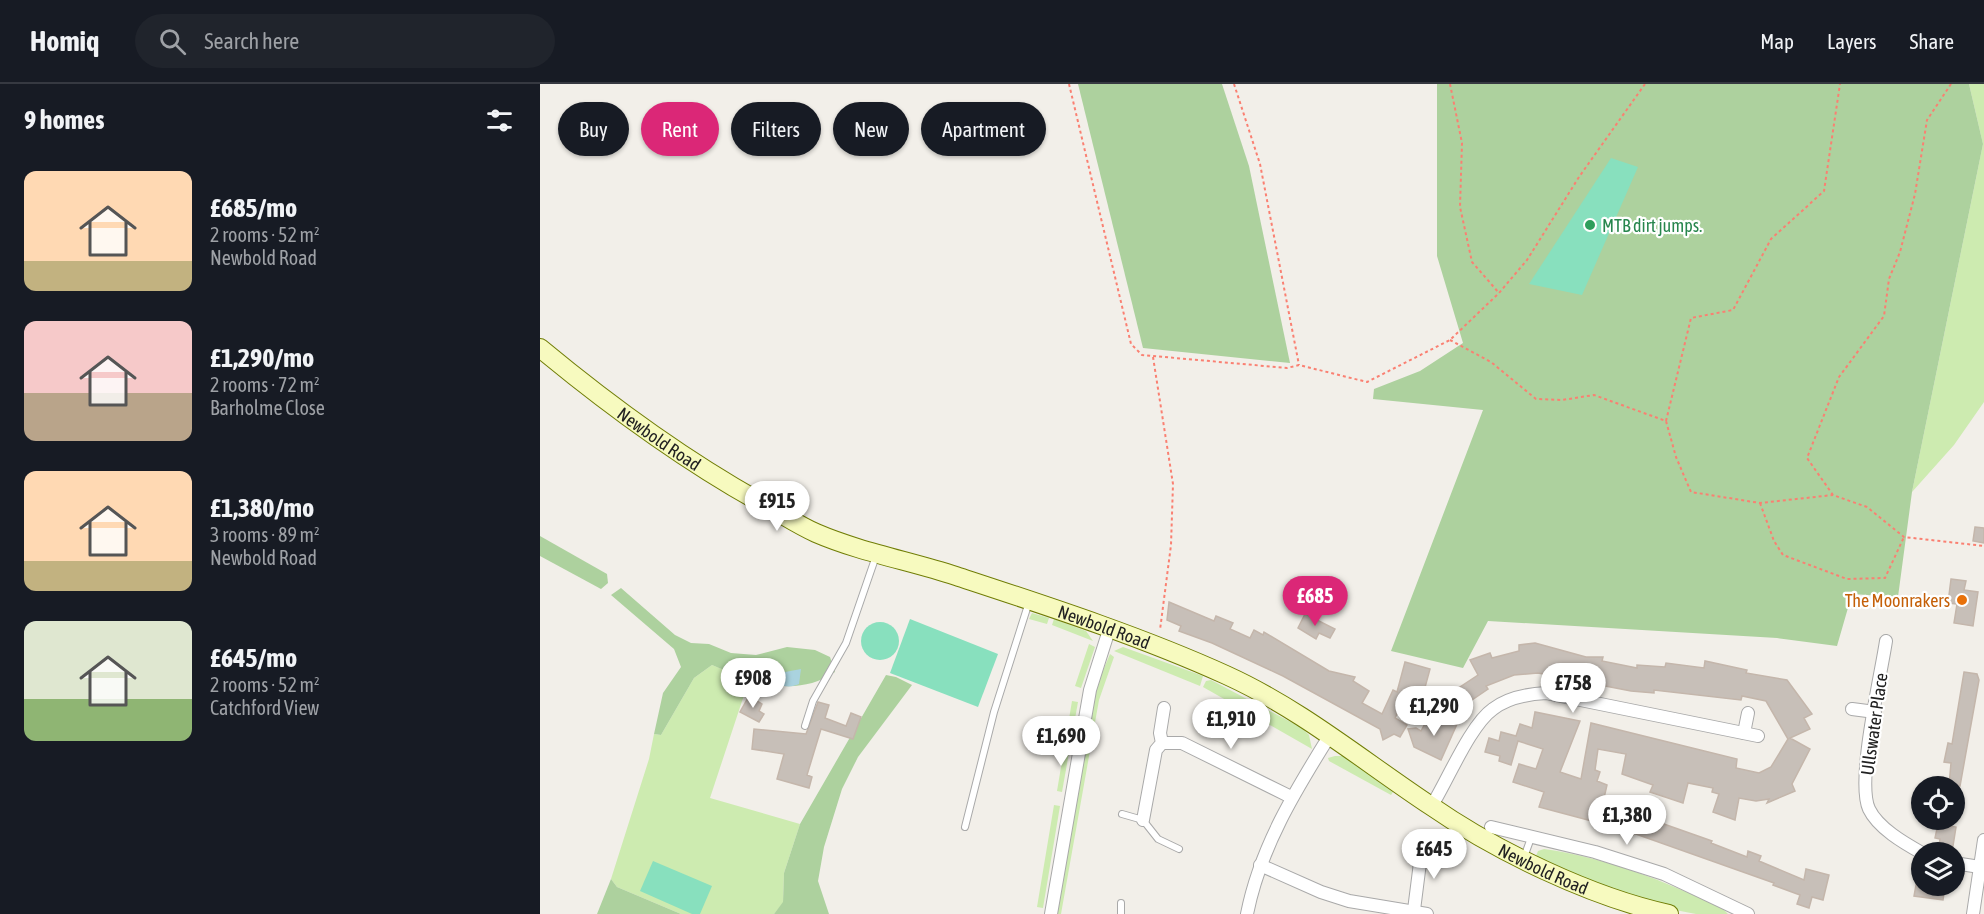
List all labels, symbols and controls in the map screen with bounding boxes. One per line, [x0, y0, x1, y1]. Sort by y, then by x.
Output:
search box [135, 14, 555, 68]
text: Homiq [30, 25, 99, 57]
icon: search [156, 25, 189, 58]
text: Search here [204, 28, 299, 54]
text: Map [1760, 29, 1794, 53]
text: Layers [1827, 29, 1877, 53]
text: Share [1910, 29, 1954, 53]
chip: Buy [558, 102, 629, 156]
chip: Rent [641, 102, 719, 156]
chip: Filters [731, 102, 821, 156]
chip: New [833, 102, 909, 156]
chip: Apartment [921, 102, 1046, 156]
icon: filters [483, 104, 516, 137]
text: 9 homes [24, 105, 104, 135]
text: £685/mo [210, 193, 297, 223]
icon: home [72, 195, 144, 267]
place label: MTB dirt jumps. [1602, 215, 1702, 236]
marker: MTB dirt jumps. [1583, 218, 1597, 232]
text: 2 rooms · 52 m² [210, 223, 320, 246]
text: Newbold Road [210, 246, 317, 269]
text: £1,290/mo [210, 343, 314, 373]
icon: home [72, 345, 144, 417]
text: 2 rooms · 72 m² [210, 373, 320, 396]
text: Barholme Close [210, 396, 325, 419]
street label: Newbold Road [614, 402, 705, 475]
pin: £915 [741, 481, 813, 532]
text: £915 [759, 489, 795, 512]
text: £1,380/mo [210, 493, 314, 523]
icon: home [72, 495, 144, 567]
text: 3 rooms · 89 m² [210, 523, 320, 546]
text: Newbold Road [210, 546, 317, 569]
pin: £685 [1279, 576, 1351, 627]
text: £685 [1297, 584, 1333, 607]
place label: The Moonrakers [1845, 590, 1950, 611]
marker: The Moonrakers [1955, 593, 1969, 607]
street label: Newbold Road [1055, 600, 1153, 653]
text: £645/mo [210, 643, 297, 673]
icon: home [72, 645, 144, 717]
pin: £908 [717, 658, 789, 709]
pin: £758 [1537, 663, 1609, 714]
text: £908 [735, 666, 771, 689]
text: £758 [1555, 671, 1591, 694]
street label: Ullswater Place [1856, 671, 1892, 777]
text: 2 rooms · 52 m² [210, 673, 320, 696]
pin: £1,290 [1385, 686, 1483, 737]
text: £1,290 [1409, 694, 1459, 717]
text: Catchford View [210, 696, 319, 719]
pin: £1,910 [1182, 699, 1280, 750]
text: £1,910 [1206, 707, 1256, 730]
pin: £1,690 [1012, 716, 1110, 767]
text: £1,690 [1036, 724, 1086, 747]
map controls [1911, 776, 1965, 896]
button: locate [1911, 776, 1965, 830]
pin: £1,380 [1578, 795, 1676, 846]
text: £1,380 [1602, 803, 1652, 826]
pin: £645 [1398, 829, 1470, 880]
text: £645 [1416, 837, 1452, 860]
street label: Newbold Road [1495, 839, 1591, 898]
button: layers [1911, 842, 1965, 896]

